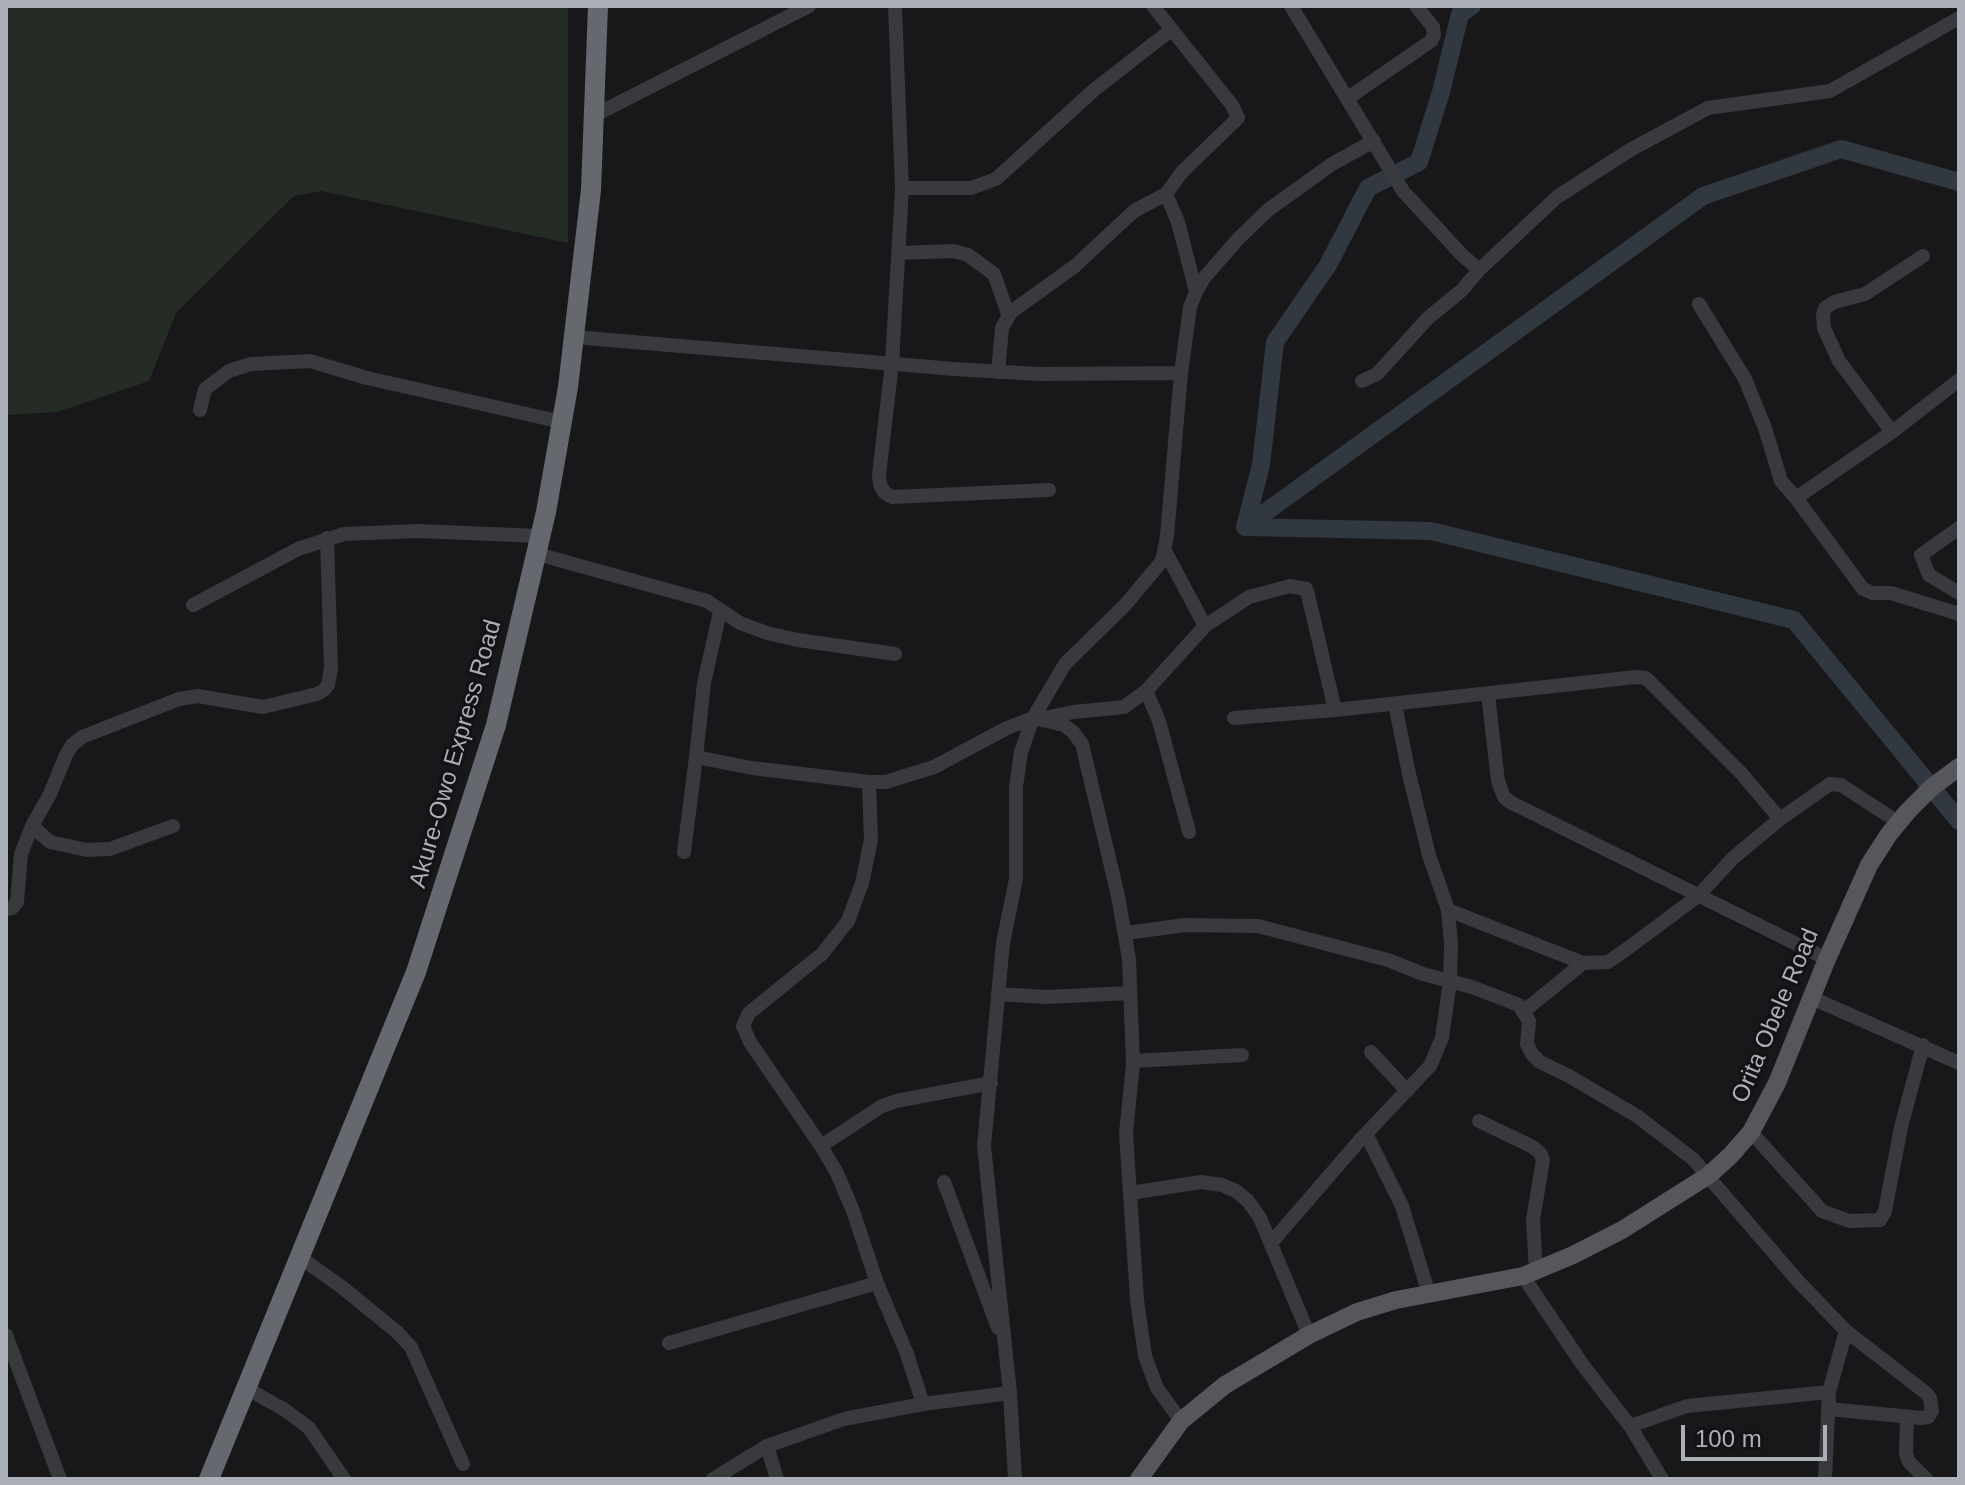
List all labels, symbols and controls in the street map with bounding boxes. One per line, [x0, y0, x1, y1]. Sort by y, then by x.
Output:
street label: Akure-Owo Express Road [404, 617, 508, 891]
street label: Orita Obele Road [1726, 924, 1826, 1108]
scale bar [1685, 1409, 1831, 1459]
text: 100 m [1695, 1425, 1762, 1452]

